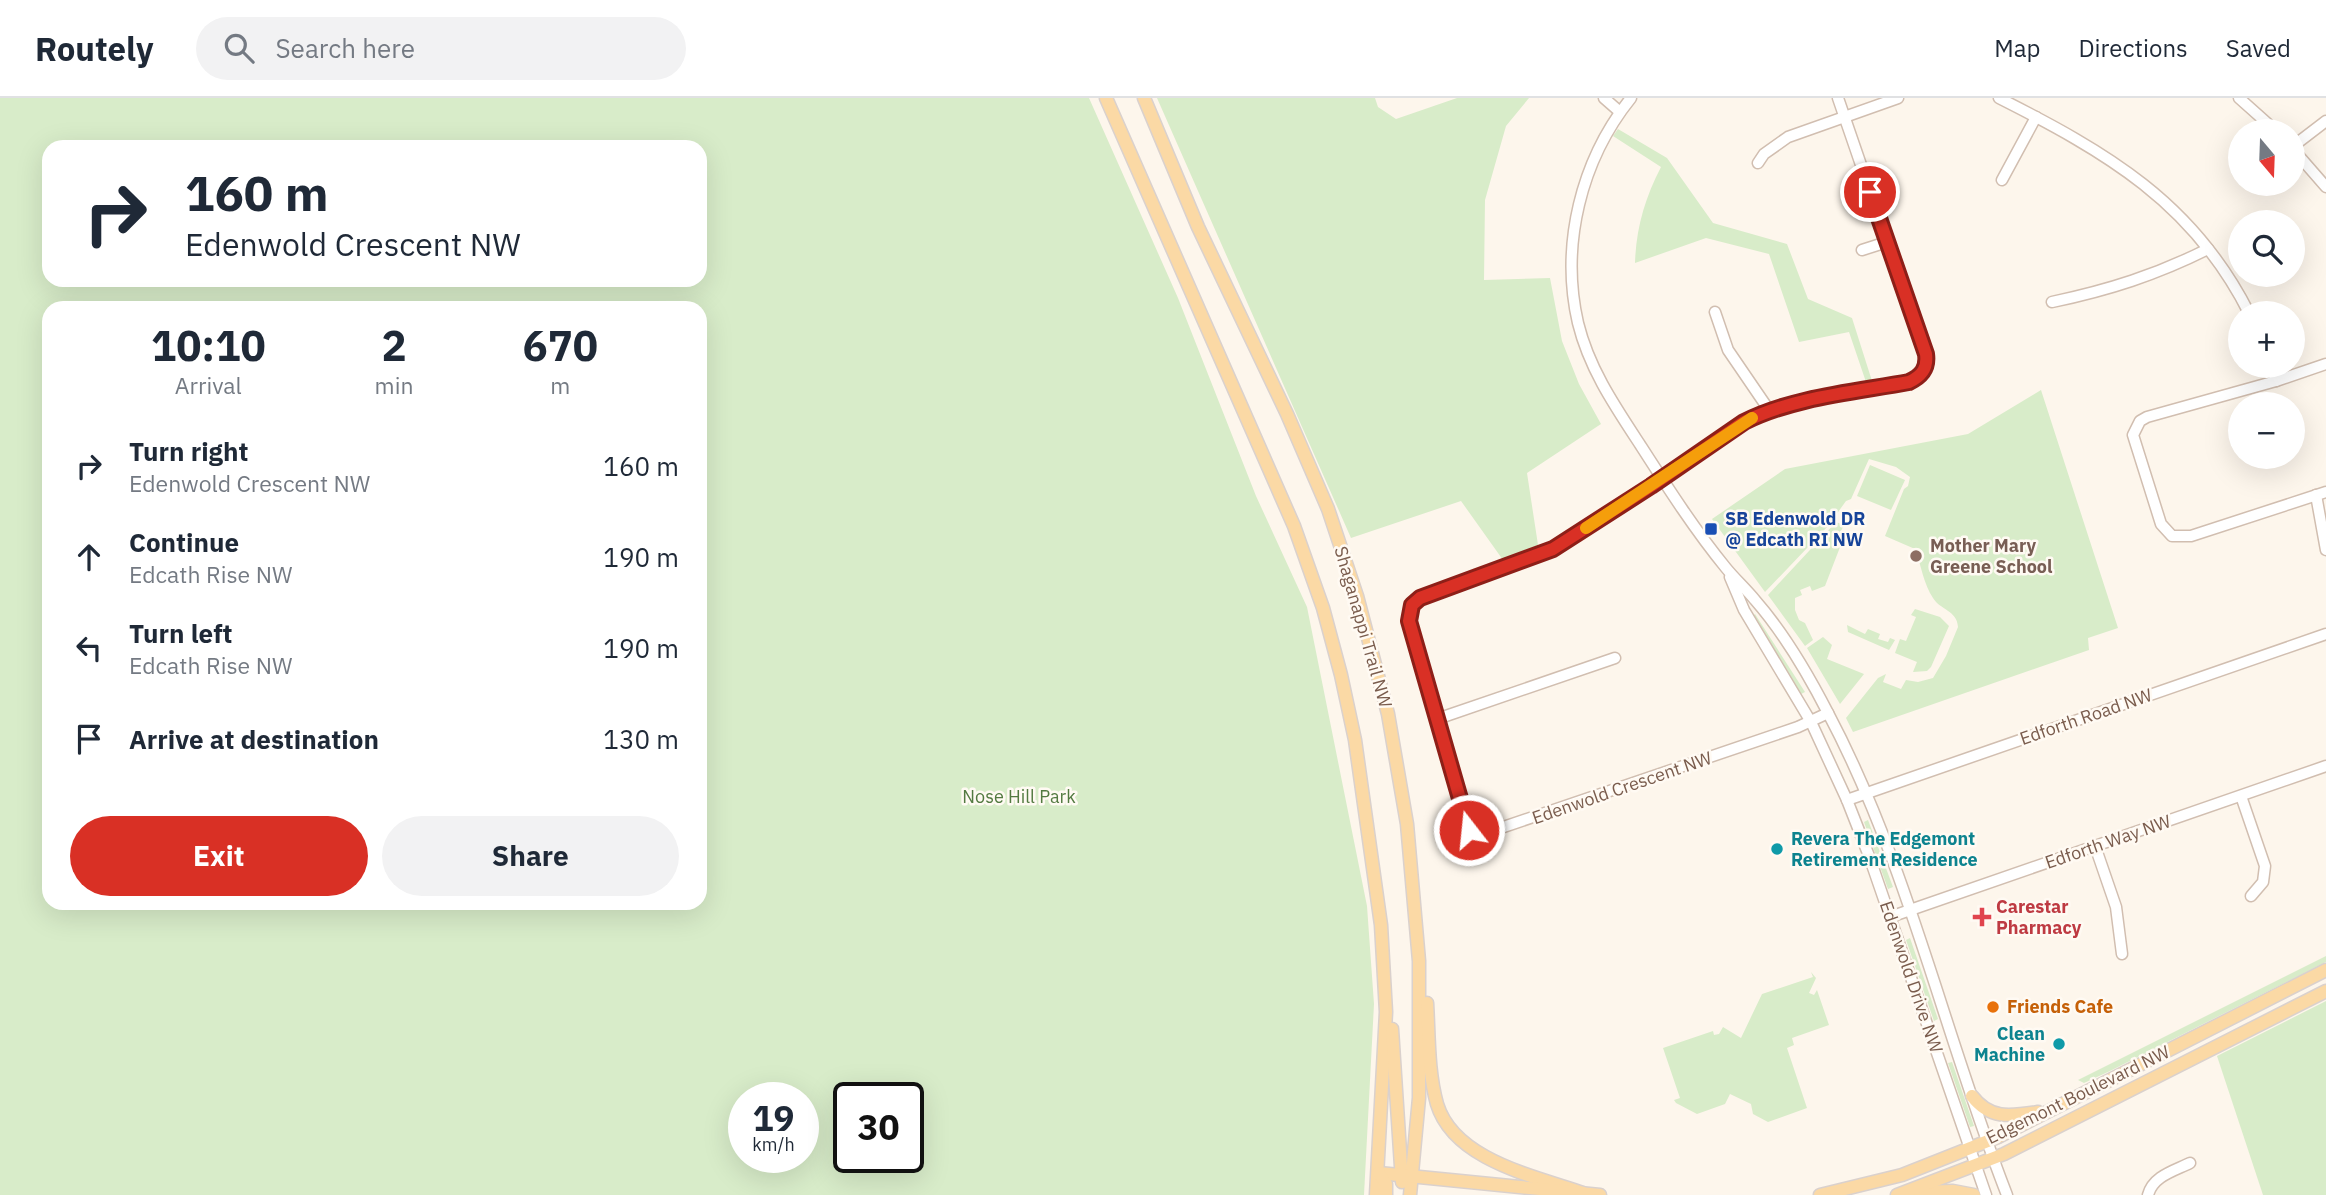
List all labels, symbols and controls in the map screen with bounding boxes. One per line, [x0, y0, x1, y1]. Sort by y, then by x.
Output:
search box [196, 17, 686, 80]
text: Routely [35, 27, 154, 70]
icon: search [220, 29, 258, 67]
text: Search here [276, 31, 415, 65]
text: Map [1994, 32, 2040, 64]
text: Directions [2078, 32, 2188, 64]
text: Saved [2226, 32, 2291, 64]
north arrow [2228, 119, 2305, 196]
map controls [2228, 119, 2305, 469]
text: 160 m [185, 161, 329, 224]
pin [1840, 162, 1900, 222]
icon: right [70, 168, 161, 259]
icon: arrive [1851, 173, 1889, 211]
button: search [2228, 210, 2305, 287]
text: Edenwold Crescent NW [185, 223, 521, 265]
button: + [2228, 301, 2305, 378]
text: 10:10 [151, 318, 266, 373]
text: 2 [381, 318, 407, 373]
text: 670 [522, 318, 598, 373]
text: Arrival [175, 370, 242, 400]
text: min [375, 370, 413, 400]
text: m [550, 370, 570, 400]
button: − [2228, 392, 2305, 469]
text: Turn right [129, 434, 248, 468]
icon: right [70, 447, 108, 485]
text: 160 m [603, 449, 679, 483]
text: Edenwold Crescent NW [129, 468, 370, 498]
place label: SB Edenwold DR @ Edcath RI NW [1725, 507, 1865, 551]
marker: SB Edenwold DR @ Edcath RI NW [1703, 521, 1719, 537]
text: Continue [129, 525, 239, 559]
place label: Mother Mary Greene School [1930, 534, 2053, 578]
icon: ahead [70, 538, 108, 576]
text: 190 m [603, 540, 679, 574]
street label: Shaganappi Trail NW [1329, 543, 1398, 710]
marker: Mother Mary Greene School [1908, 548, 1924, 564]
text: Edcath Rise NW [129, 559, 292, 589]
text: Turn left [129, 616, 232, 650]
icon: left [70, 629, 108, 667]
text: 190 m [603, 631, 679, 665]
text: Edcath Rise NW [129, 650, 292, 680]
street label: Edforth Road NW [2017, 683, 2155, 750]
icon: arrive [70, 720, 108, 758]
text: Arrive at destination [129, 722, 379, 756]
text: 130 m [603, 722, 679, 756]
street label: Edenwold Crescent NW [1529, 746, 1715, 829]
park label: Nose Hill Park [962, 785, 1076, 808]
position arrow [1432, 793, 1506, 867]
street label: Edforth Way NW [2042, 809, 2174, 874]
button: Exit [70, 816, 368, 896]
button: Share [382, 816, 679, 896]
place label: Revera The Edgemont Retirement Residence [1791, 827, 1978, 871]
marker: Revera The Edgemont Retirement Residence [1769, 841, 1785, 857]
place label: Carestar Pharmacy [1996, 895, 2082, 939]
street label: Edenwold Drive NW [1875, 898, 1948, 1056]
marker: Carestar Pharmacy [1974, 909, 1990, 925]
place label: Friends Cafe [2007, 995, 2113, 1018]
marker: Friends Cafe [1985, 999, 2001, 1015]
place label: Clean Machine [1974, 1022, 2045, 1066]
marker: Clean Machine [2051, 1036, 2067, 1052]
street label: Edgemont Boulevard NW [1982, 1040, 2173, 1149]
speed limit sign: 30 [833, 1082, 924, 1173]
text: 19 [752, 1095, 795, 1141]
text: km/h [752, 1133, 795, 1156]

